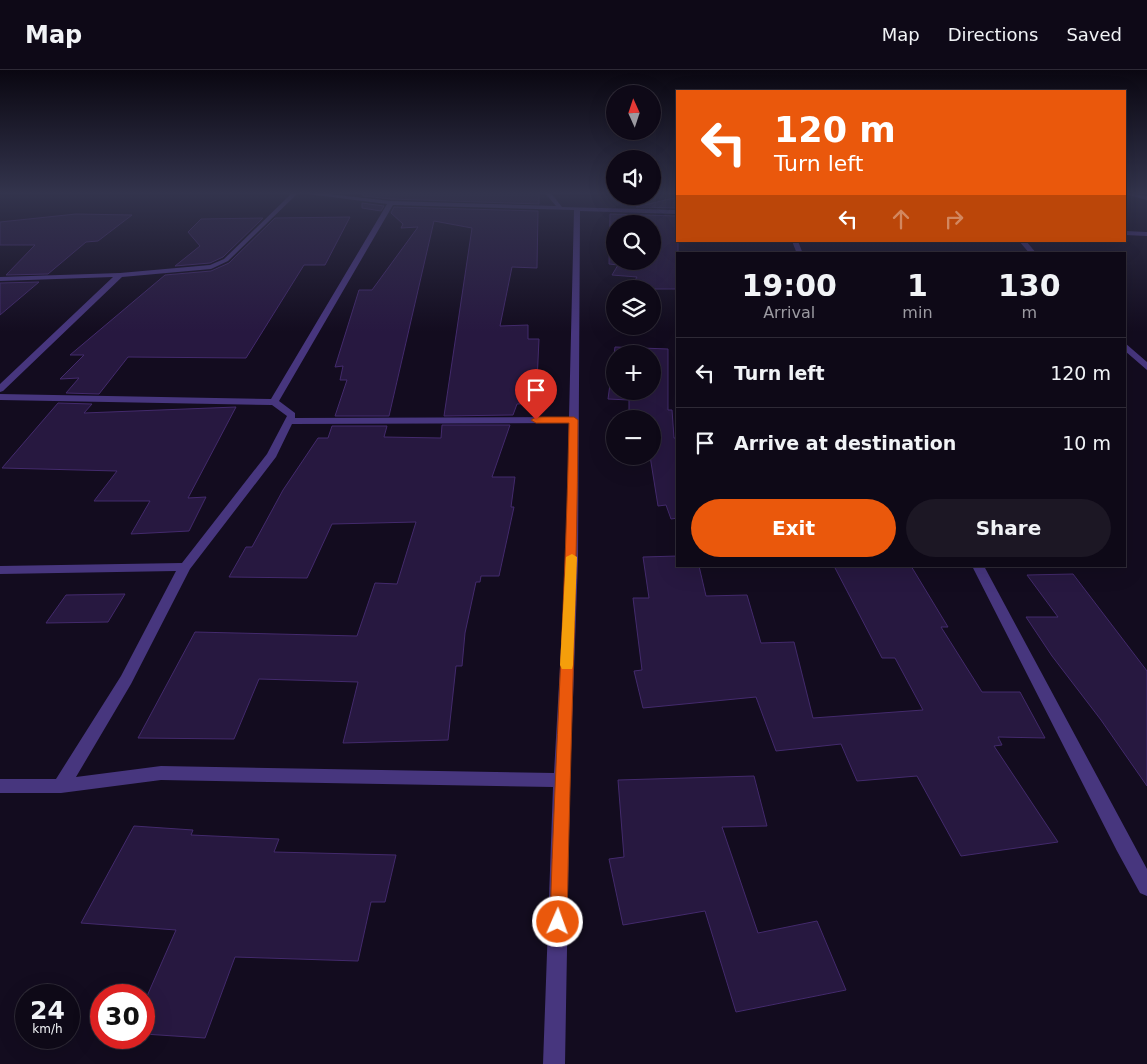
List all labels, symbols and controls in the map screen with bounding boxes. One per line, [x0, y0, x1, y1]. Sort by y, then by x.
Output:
text: Map [25, 21, 82, 49]
text: Map [882, 24, 920, 45]
text: Directions [948, 24, 1038, 45]
text: Saved [1066, 24, 1122, 45]
north arrow [606, 85, 661, 140]
map controls [606, 85, 661, 465]
icon: left [691, 110, 756, 175]
text: 120 m [774, 110, 896, 150]
button: sound [606, 150, 661, 205]
text: Turn left [774, 151, 863, 176]
icon: left [834, 205, 862, 233]
icon: ahead [887, 205, 915, 233]
icon: right [940, 205, 968, 233]
button: search [606, 215, 661, 270]
text: 19:00 [741, 268, 837, 303]
text: 1 [907, 268, 928, 303]
text: 130 [998, 268, 1061, 303]
button: layers [606, 280, 661, 335]
text: Arrival [763, 303, 815, 322]
text: min [902, 303, 933, 322]
text: m [1021, 303, 1037, 322]
button: + [606, 345, 661, 400]
icon: left [691, 359, 719, 387]
text: Turn left [734, 362, 825, 384]
text: 120 m [1050, 362, 1111, 384]
pin [515, 369, 557, 420]
icon: arrive [522, 376, 550, 404]
button: − [606, 410, 661, 465]
icon: arrive [691, 429, 719, 457]
text: Arrive at destination [734, 432, 956, 454]
text: 10 m [1062, 432, 1111, 454]
button: Exit [691, 499, 896, 557]
button: Share [906, 499, 1111, 557]
position arrow [531, 895, 583, 947]
speed limit sign: 30 [90, 984, 155, 1049]
text: 24 [30, 996, 65, 1025]
text: km/h [32, 1022, 63, 1036]

